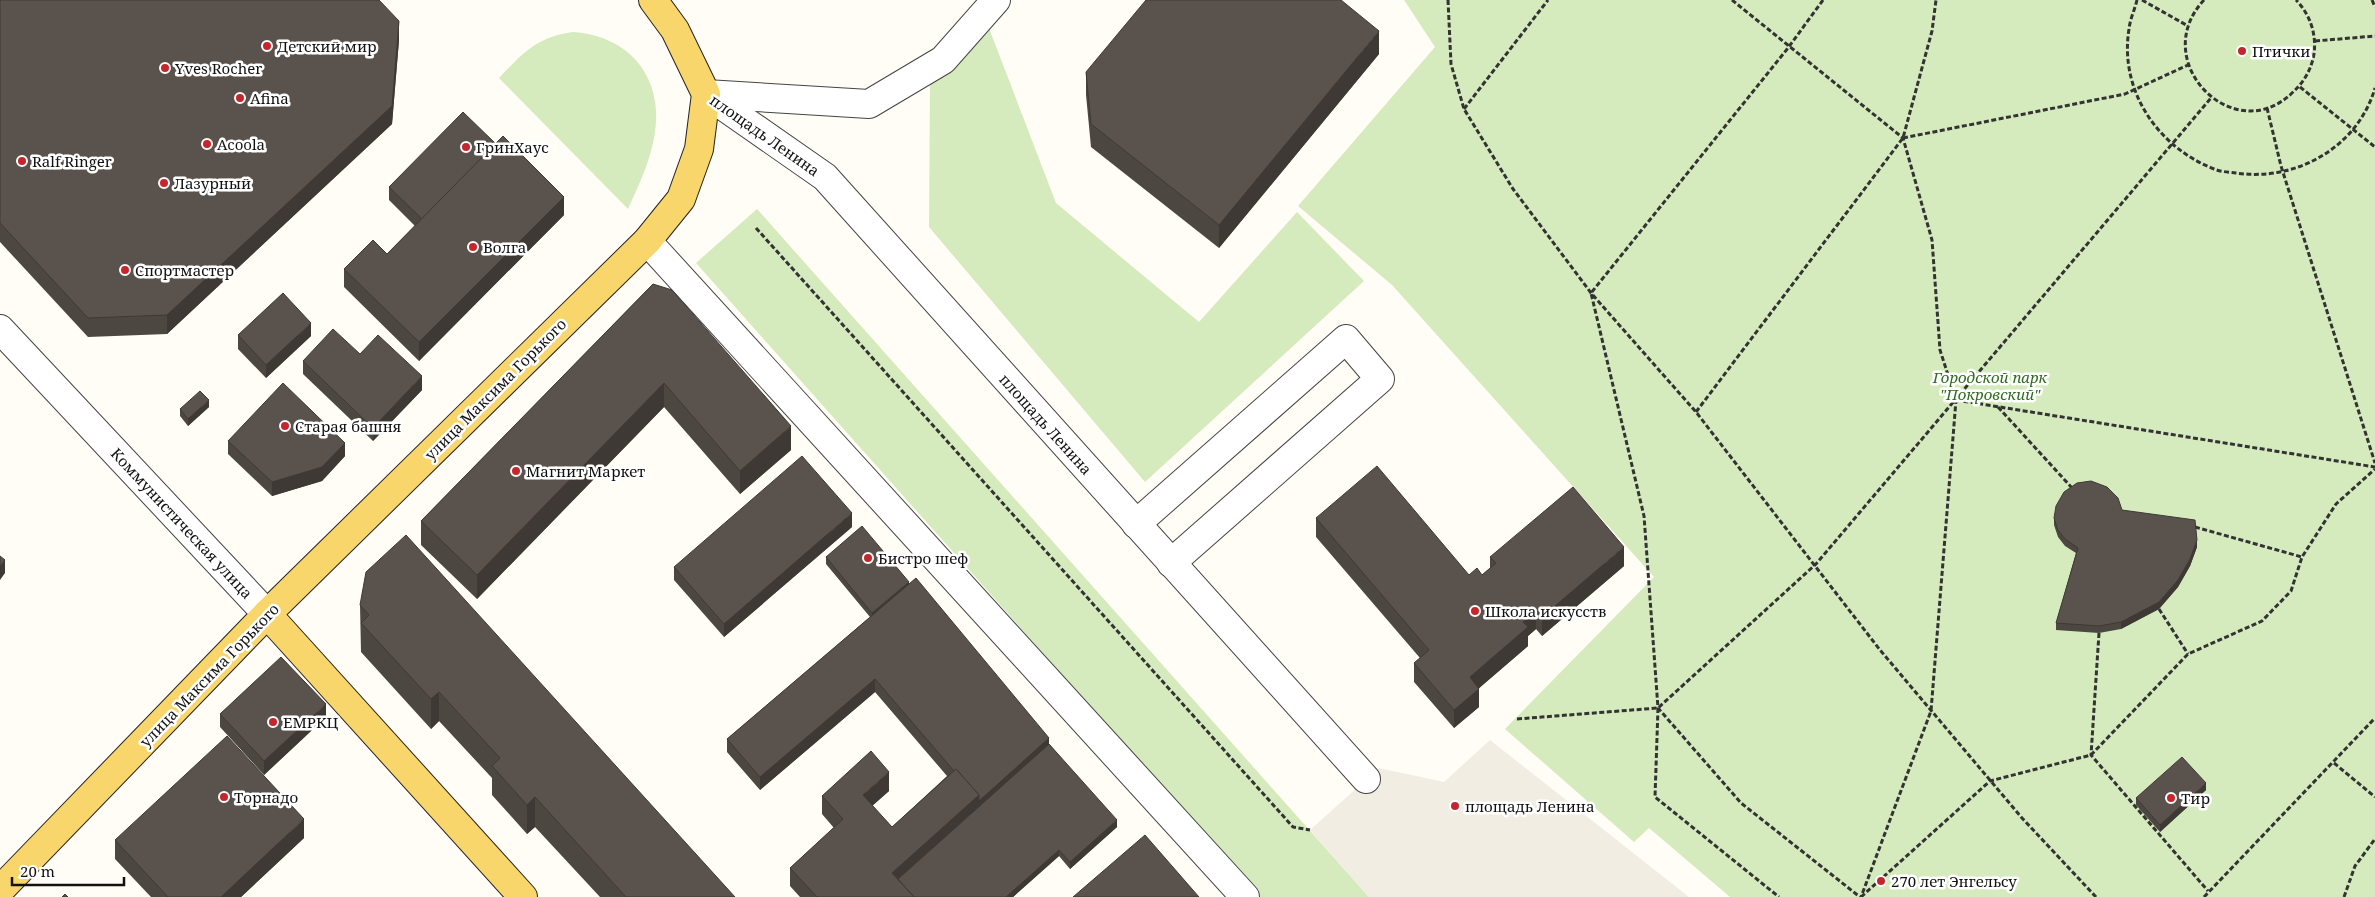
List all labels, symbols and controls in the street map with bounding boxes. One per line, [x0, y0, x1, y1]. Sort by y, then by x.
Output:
place label: Детский мир [277, 36, 377, 56]
marker: Детский мир [261, 40, 273, 52]
place label: Птички [2252, 41, 2310, 61]
marker: Птички [2236, 45, 2248, 57]
place label: Yves Rocher [174, 58, 262, 78]
marker: Yves Rocher [159, 62, 171, 74]
place label: Afina [250, 88, 289, 108]
street label: площадь Ленина [706, 90, 824, 180]
marker: Afina [234, 92, 246, 104]
place label: Acoola [217, 134, 265, 154]
place label: ГринХаус [476, 137, 549, 157]
marker: Acoola [201, 138, 213, 150]
marker: ГринХаус [460, 141, 472, 153]
place label: Ralf Ringer [32, 151, 112, 171]
marker: Ralf Ringer [16, 155, 28, 167]
place label: Лазурный [174, 173, 251, 193]
marker: Лазурный [158, 177, 170, 189]
place label: Волга [483, 237, 526, 257]
marker: Волга [467, 241, 479, 253]
place label: Спортмастер [135, 260, 234, 280]
marker: Спортмастер [119, 264, 131, 276]
street label: улица Максима Горького [420, 314, 570, 464]
park label: Городской парк "Покровский" [1932, 367, 2047, 404]
street label: площадь Ленина [995, 369, 1097, 479]
place label: Старая башня [295, 416, 401, 436]
marker: Старая башня [279, 420, 291, 432]
street label: Коммунистическая улица [107, 443, 257, 603]
place label: Магнит Маркет [526, 461, 645, 481]
marker: Магнит Маркет [510, 465, 522, 477]
place label: Бистро шеф [878, 548, 968, 568]
marker: Бистро шеф [862, 552, 874, 564]
street label: улица Максима Горького [135, 599, 283, 751]
place label: Школа искусств [1485, 601, 1606, 621]
marker: Школа искусств [1469, 605, 1481, 617]
place label: ЕМРКЦ [283, 712, 338, 732]
marker: ЕМРКЦ [267, 716, 279, 728]
place label: Торнадо [234, 787, 298, 807]
place label: Тир [2181, 788, 2210, 808]
marker: Торнадо [218, 791, 230, 803]
marker: Тир [2165, 792, 2177, 804]
place label: площадь Ленина [1465, 796, 1594, 816]
marker: площадь Ленина [1449, 800, 1461, 812]
scale bar [12, 854, 125, 886]
text: 20 m [20, 861, 55, 881]
place label: 270 лет Энгельсу [1891, 871, 2017, 891]
marker: 270 лет Энгельсу [1875, 875, 1887, 887]

